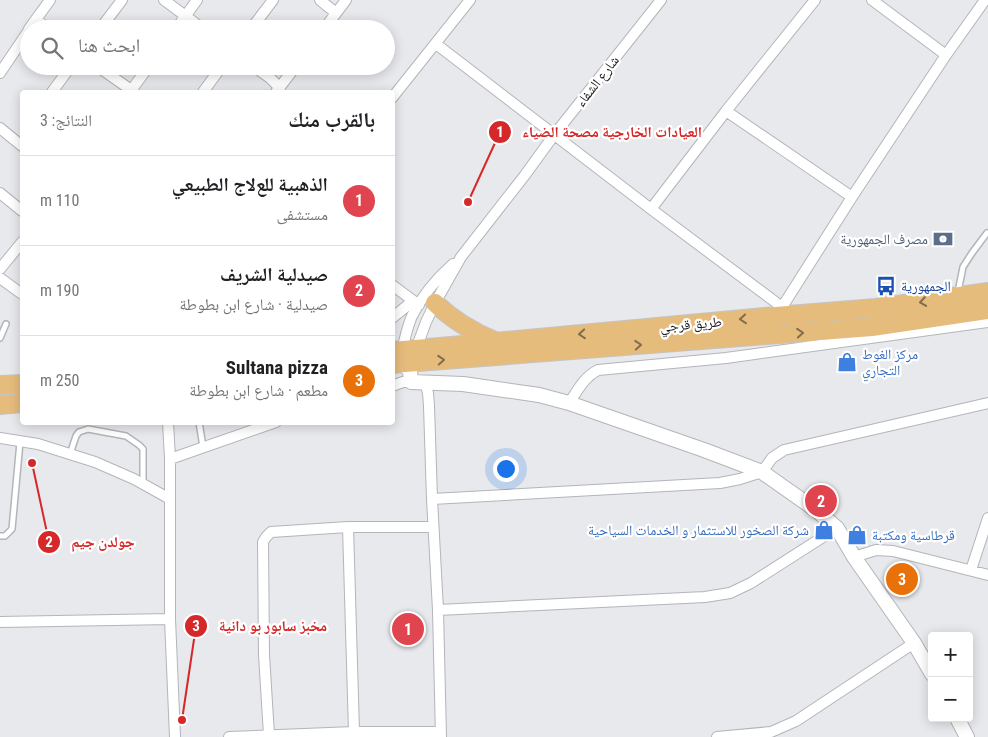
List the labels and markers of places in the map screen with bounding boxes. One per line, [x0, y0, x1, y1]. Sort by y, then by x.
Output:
callout: العيادات الخارجية مصحة الضياء [487, 117, 712, 147]
bank icon: مصرف الجمهورية [932, 228, 954, 250]
place label: مصرف الجمهورية [840, 231, 928, 248]
bus stop icon: الجمهورية [875, 275, 897, 297]
place label: الجمهورية [901, 278, 951, 295]
place label: مركز الغوط التجاري [862, 346, 918, 382]
shop icon: مركز الغوط التجاري [836, 351, 858, 373]
pin: 2 [805, 482, 837, 520]
shop icon: شركة الصخور للاستثمار و الخدمات السياحية [813, 519, 835, 541]
place label: شركة الصخور للاستثمار و الخدمات السياحية [588, 522, 809, 539]
shop icon: قرطاسية ومكتبة [846, 524, 868, 546]
callout: جولدن جيم [36, 527, 145, 557]
place label: قرطاسية ومكتبة [872, 527, 955, 544]
pin: 3 [886, 560, 918, 598]
pin: 1 [392, 610, 424, 648]
callout: مخبز سابور بو دانية [184, 611, 337, 641]

